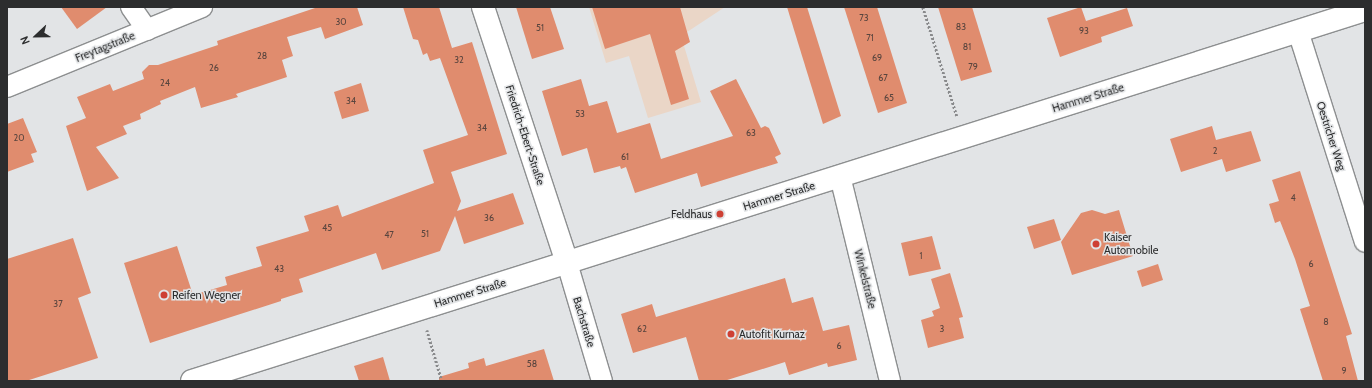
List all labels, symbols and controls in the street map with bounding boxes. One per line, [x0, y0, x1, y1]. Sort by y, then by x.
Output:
house number: 73 [859, 13, 869, 23]
north arrow [16, 16, 56, 56]
house number: 30 [335, 17, 347, 27]
house number: 83 [956, 22, 966, 32]
house number: 51 [536, 23, 544, 33]
house number: 93 [1079, 26, 1089, 36]
street label: Freytagstraße [73, 29, 137, 65]
house number: 71 [866, 33, 874, 43]
text: N [17, 34, 33, 47]
house number: 81 [963, 42, 971, 52]
house number: 28 [257, 51, 267, 61]
house number: 69 [872, 53, 882, 63]
house number: 32 [454, 55, 464, 65]
house number: 79 [968, 62, 978, 72]
house number: 26 [209, 63, 219, 73]
house number: 67 [878, 73, 888, 83]
house number: 24 [160, 78, 170, 88]
street label: Hammer Straße [1051, 81, 1125, 115]
street label: Friedrich-Ebert-Straße [503, 83, 547, 187]
house number: 65 [884, 93, 894, 103]
house number: 34 [346, 96, 356, 106]
street label: Oestricher Weg [1314, 100, 1348, 172]
house number: 53 [575, 109, 585, 119]
house number: 34 [477, 123, 487, 133]
house number: 63 [746, 128, 756, 138]
house number: 20 [14, 133, 24, 143]
house number: 2 [1213, 146, 1217, 156]
house number: 61 [621, 152, 629, 162]
street label: Hammer Straße [742, 179, 816, 213]
house number: 4 [1290, 193, 1296, 203]
place label: Feldhaus [671, 207, 712, 221]
marker: Feldhaus [715, 209, 725, 219]
house number: 36 [484, 213, 494, 223]
house number: 45 [322, 223, 332, 233]
house number: 51 [421, 229, 429, 239]
house number: 47 [384, 230, 394, 240]
place label: Kaiser Automobile [1104, 231, 1158, 257]
marker: Kaiser Automobile [1091, 239, 1101, 249]
street label: Winkelstraße [851, 248, 879, 310]
house number: 1 [920, 251, 922, 261]
house number: 6 [1308, 259, 1314, 269]
house number: 43 [274, 264, 284, 274]
street label: Hammer Straße [433, 276, 507, 310]
place label: Reifen Wegner [172, 288, 241, 302]
marker: Reifen Wegner [159, 290, 169, 300]
street label: Bachstraße [570, 295, 598, 349]
house number: 37 [53, 299, 63, 309]
house number: 8 [1323, 317, 1329, 327]
house number: 62 [637, 324, 647, 334]
house number: 3 [940, 324, 944, 334]
place label: Autofit Kurnaz [739, 327, 805, 341]
marker: Autofit Kurnaz [726, 329, 736, 339]
house number: 6 [836, 341, 842, 351]
house number: 58 [527, 359, 537, 369]
house number: 9 [1341, 366, 1347, 376]

